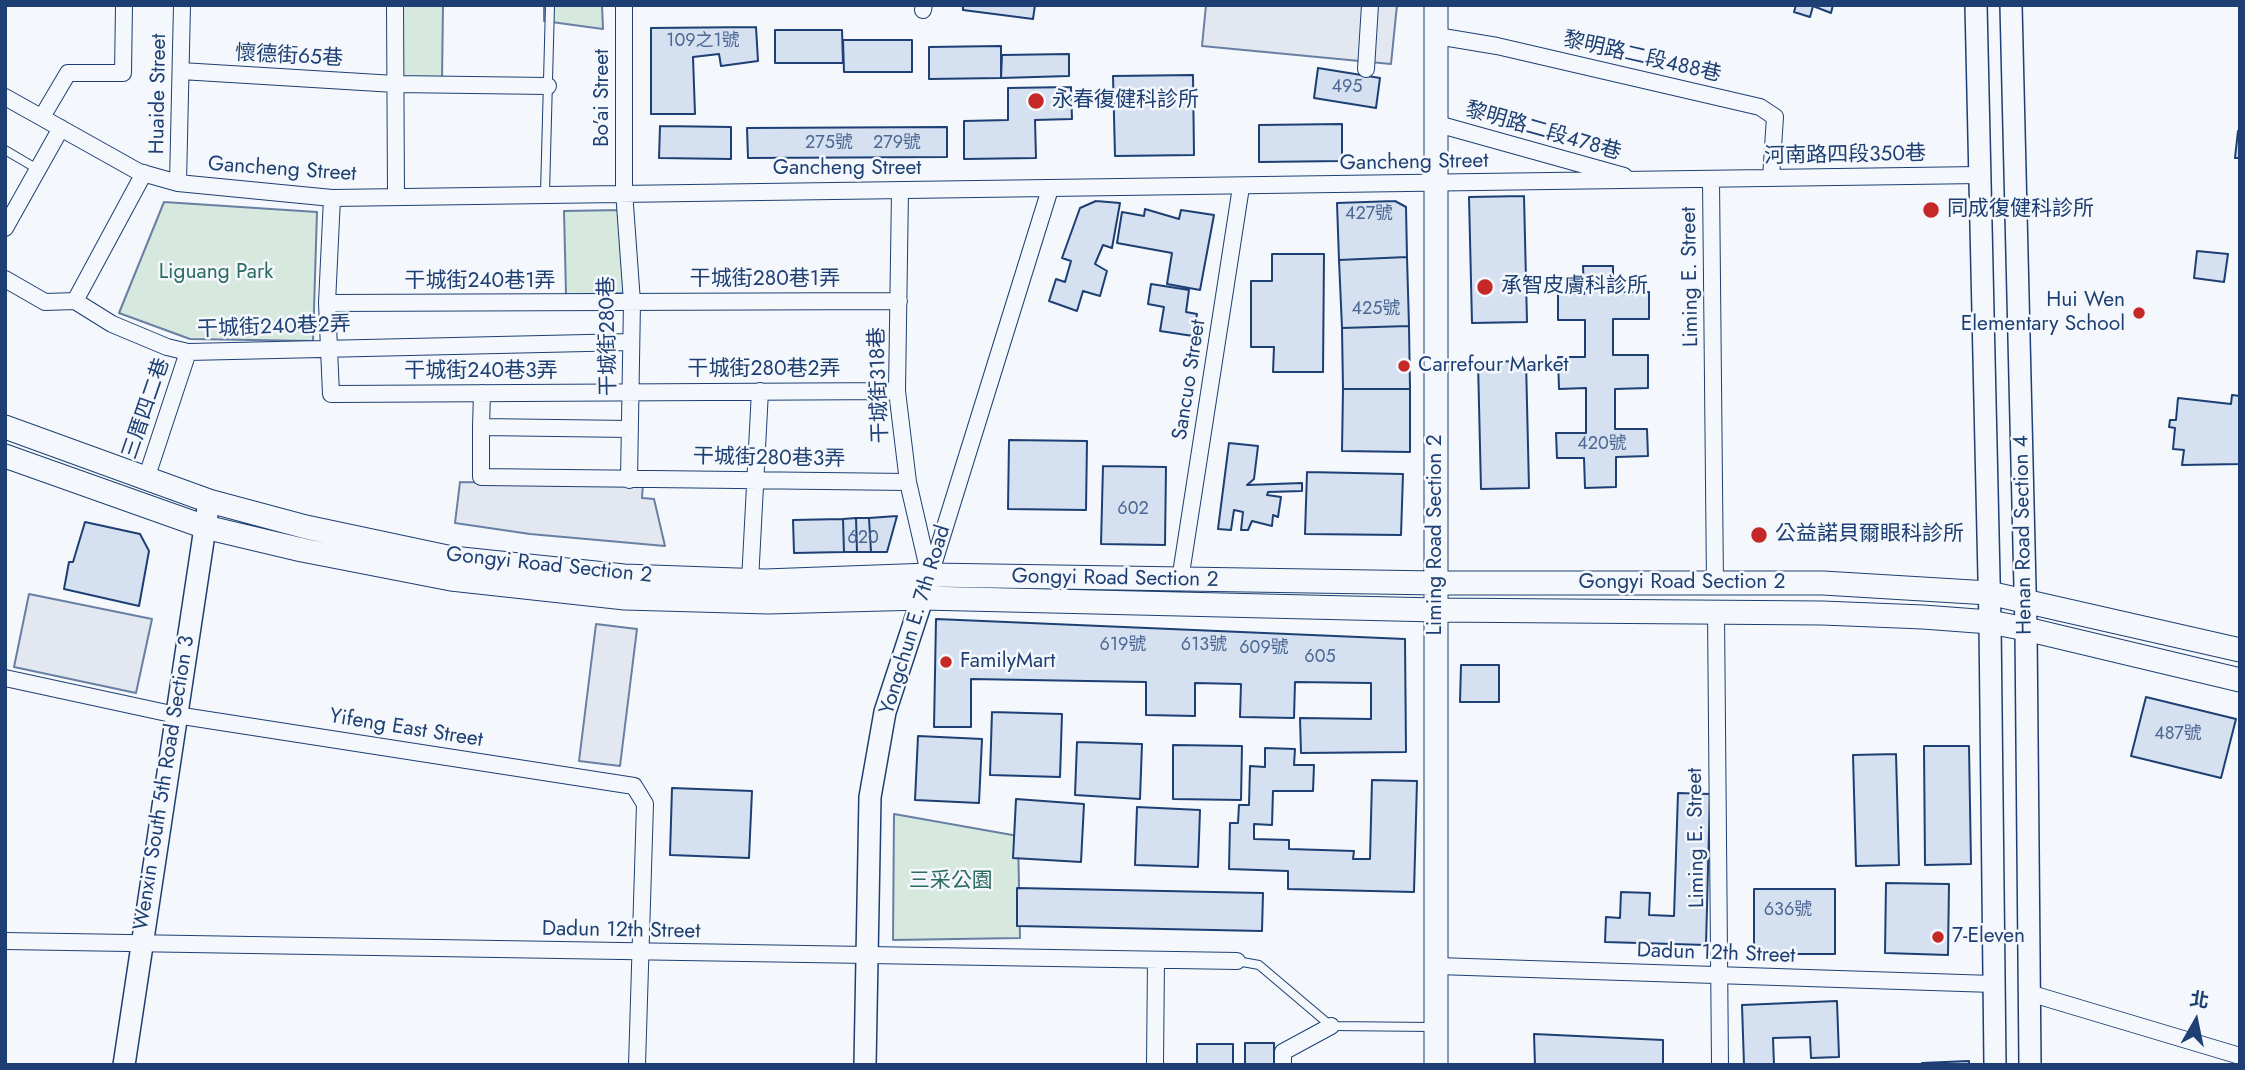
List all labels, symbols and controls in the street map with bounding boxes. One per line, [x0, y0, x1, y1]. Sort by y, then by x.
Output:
street label: 黎明路二段488巷 [1561, 28, 1723, 88]
house number: 109之1號 [666, 31, 740, 53]
street label: Huaide Street [145, 33, 173, 155]
street label: 懷德街65巷 [234, 42, 344, 72]
street label: Bo’ai Street [590, 49, 616, 147]
house number: 495 [1331, 77, 1363, 99]
place label: 永春復健科診所 [1052, 88, 1199, 114]
marker: 永春復健科診所 [1026, 91, 1046, 111]
street label: 黎明路二段478巷 [1462, 98, 1624, 166]
house number: 275號 [805, 133, 853, 155]
house number: 279號 [873, 133, 921, 155]
street label: 河南路四段350巷 [1764, 142, 1926, 170]
street label: Gancheng Street [1339, 149, 1489, 177]
street label: Gancheng Street [207, 152, 357, 188]
street label: Gancheng Street [773, 156, 921, 182]
place label: 同成復健科診所 [1947, 197, 2094, 223]
marker: 同成復健科診所 [1921, 200, 1941, 220]
house number: 427號 [1345, 204, 1393, 226]
street label: Liming E. Street [1677, 207, 1705, 347]
park label: Liguang Park [159, 260, 273, 286]
street label: 干城街280巷1弄 [690, 267, 840, 293]
street label: 干城街240巷1弄 [404, 269, 556, 295]
place label: 承智皮膚科診所 [1501, 274, 1648, 300]
street label: 干城街280巷 [595, 276, 623, 396]
marker: 承智皮膚科診所 [1475, 277, 1495, 297]
place label: Hui Wen Elementary School [1961, 288, 2125, 338]
house number: 425號 [1352, 299, 1400, 321]
marker: Hui Wen Elementary School [2131, 305, 2147, 321]
street label: 干城街240巷2弄 [197, 313, 351, 343]
street label: Sancuo Street [1168, 318, 1212, 442]
street label: 干城街318巷 [865, 326, 895, 444]
place label: Carrefour Market [1418, 353, 1568, 379]
street label: 三厝四二巷 [118, 355, 176, 463]
street label: 干城街280巷2弄 [688, 357, 840, 383]
marker: Carrefour Market [1396, 358, 1412, 374]
street label: 干城街240巷3弄 [404, 359, 558, 385]
street label: Liming Road Section 2 [1423, 434, 1449, 636]
house number: 420號 [1577, 434, 1627, 456]
street label: Henan Road Section 4 [2010, 435, 2038, 635]
street label: 干城街280巷3弄 [693, 445, 845, 473]
house number: 602 [1117, 499, 1149, 521]
street label: Yongchun E. 7th Road [875, 522, 957, 718]
place label: 公益諾貝爾眼科診所 [1775, 522, 1964, 548]
marker: 公益諾貝爾眼科診所 [1749, 525, 1769, 545]
house number: 620 [847, 528, 879, 550]
street label: Gongyi Road Section 2 [445, 543, 653, 589]
street label: Gongyi Road Section 2 [1011, 565, 1219, 593]
street label: Gongyi Road Section 2 [1579, 570, 1785, 596]
street label: Wenxin South 5th Road Section 3 [129, 634, 201, 932]
house number: 619號 [1100, 635, 1146, 657]
house number: 613號 [1181, 635, 1227, 657]
house number: 609號 [1239, 638, 1289, 660]
house number: 605 [1304, 647, 1336, 669]
place label: FamilyMart [960, 649, 1055, 675]
marker: FamilyMart [938, 654, 954, 670]
street label: Yifeng East Street [328, 704, 484, 754]
house number: 487號 [2154, 724, 2202, 746]
street label: Liming E. Street [1683, 768, 1711, 908]
park label: 三采公園 [909, 869, 993, 895]
house number: 636號 [1764, 900, 1812, 922]
street label: Dadun 12th Street [542, 917, 700, 945]
place label: 7-Eleven [1952, 924, 2025, 950]
marker: 7-Eleven [1930, 929, 1946, 945]
street label: Dadun 12th Street [1636, 939, 1796, 969]
text: 北 [2188, 985, 2211, 1015]
north arrow [2161, 986, 2231, 1056]

